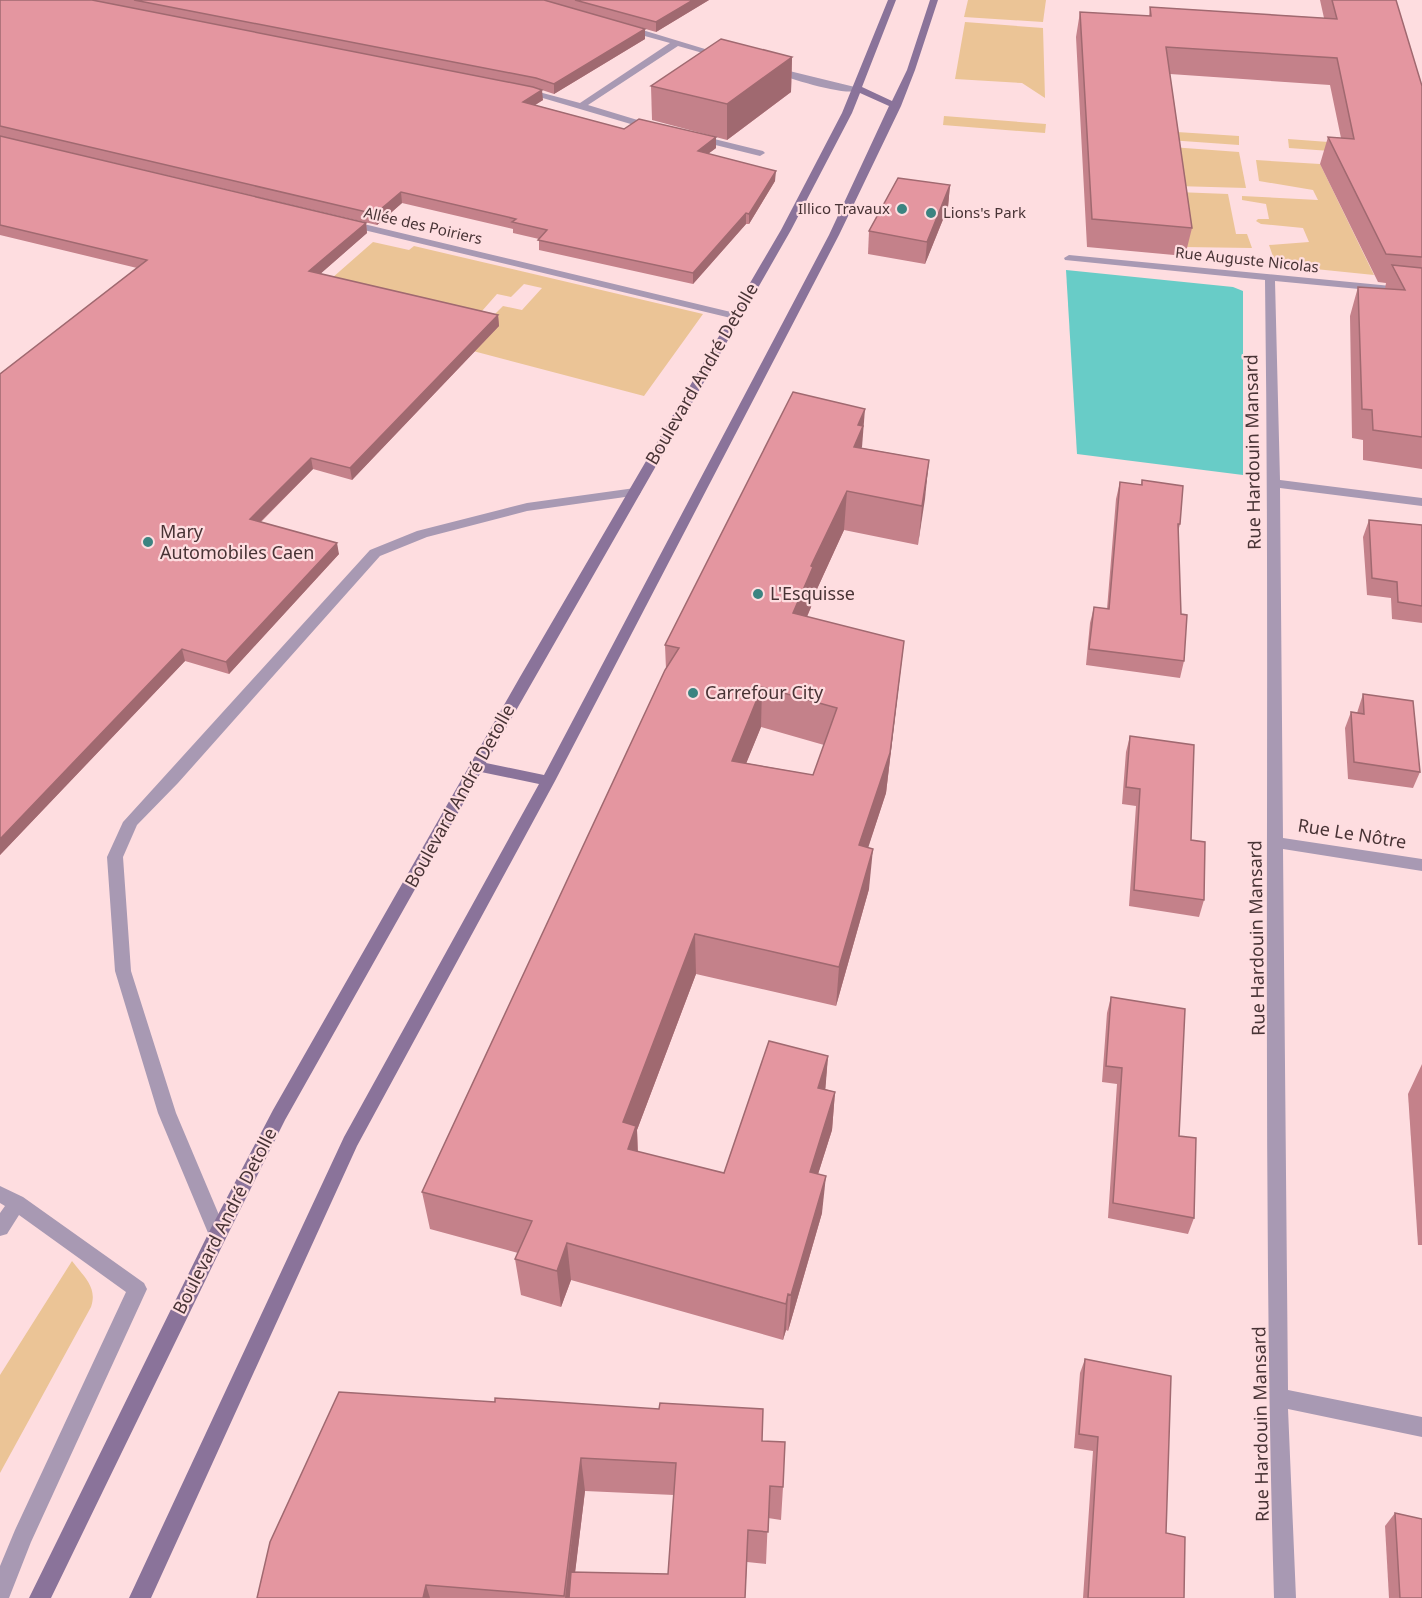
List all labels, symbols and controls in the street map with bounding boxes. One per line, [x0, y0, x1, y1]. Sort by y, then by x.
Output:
place label: Illico Travaux [798, 198, 890, 218]
street label: Allée des Poiriers [362, 202, 484, 248]
marker: Illico Travaux [895, 202, 909, 216]
place label: Lions's Park [943, 202, 1026, 222]
marker: Lions's Park [924, 206, 938, 220]
street label: Rue Auguste Nicolas [1174, 242, 1320, 276]
street label: Boulevard André Detolle [639, 278, 763, 469]
street label: Rue Hardouin Mansard [1238, 354, 1266, 550]
place label: Mary Automobiles Caen [160, 519, 314, 564]
marker: Mary Automobiles Caen [141, 535, 155, 549]
place label: L'Esquisse [770, 581, 855, 605]
marker: L'Esquisse [751, 587, 765, 601]
place label: Carrefour City [705, 680, 824, 704]
marker: Carrefour City [686, 686, 700, 700]
street label: Boulevard André Detolle [399, 700, 520, 891]
street label: Rue Le Nôtre [1296, 813, 1408, 853]
street label: Rue Hardouin Mansard [1242, 840, 1270, 1036]
street label: Boulevard André Detolle [167, 1123, 282, 1318]
street label: Rue Hardouin Mansard [1246, 1326, 1274, 1522]

